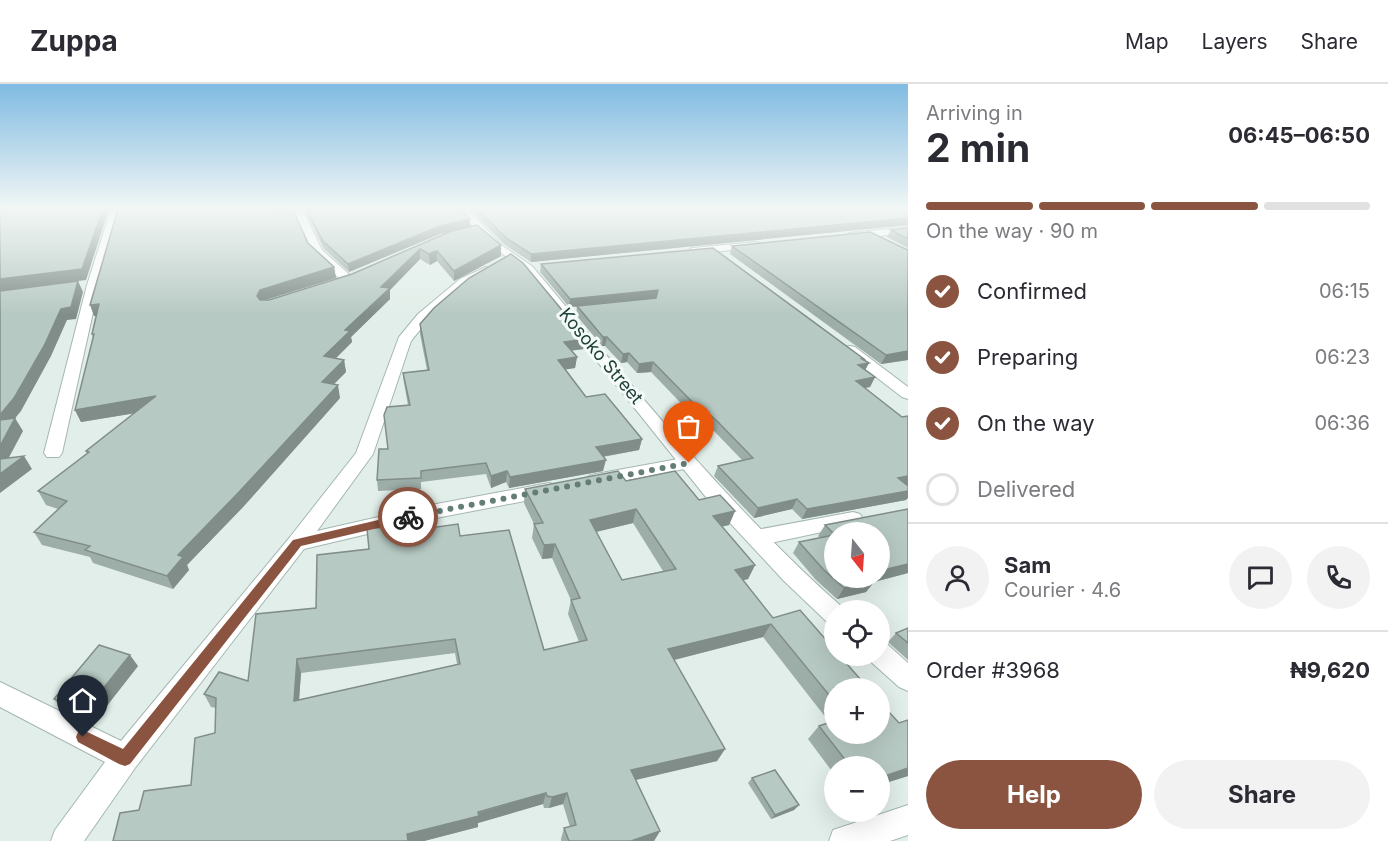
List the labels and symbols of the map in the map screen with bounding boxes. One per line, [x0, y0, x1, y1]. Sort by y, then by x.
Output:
street label: Kosoko Street [555, 304, 648, 408]
pin [663, 401, 714, 463]
courier [378, 487, 438, 547]
north arrow [824, 522, 890, 588]
pin [57, 675, 108, 737]

